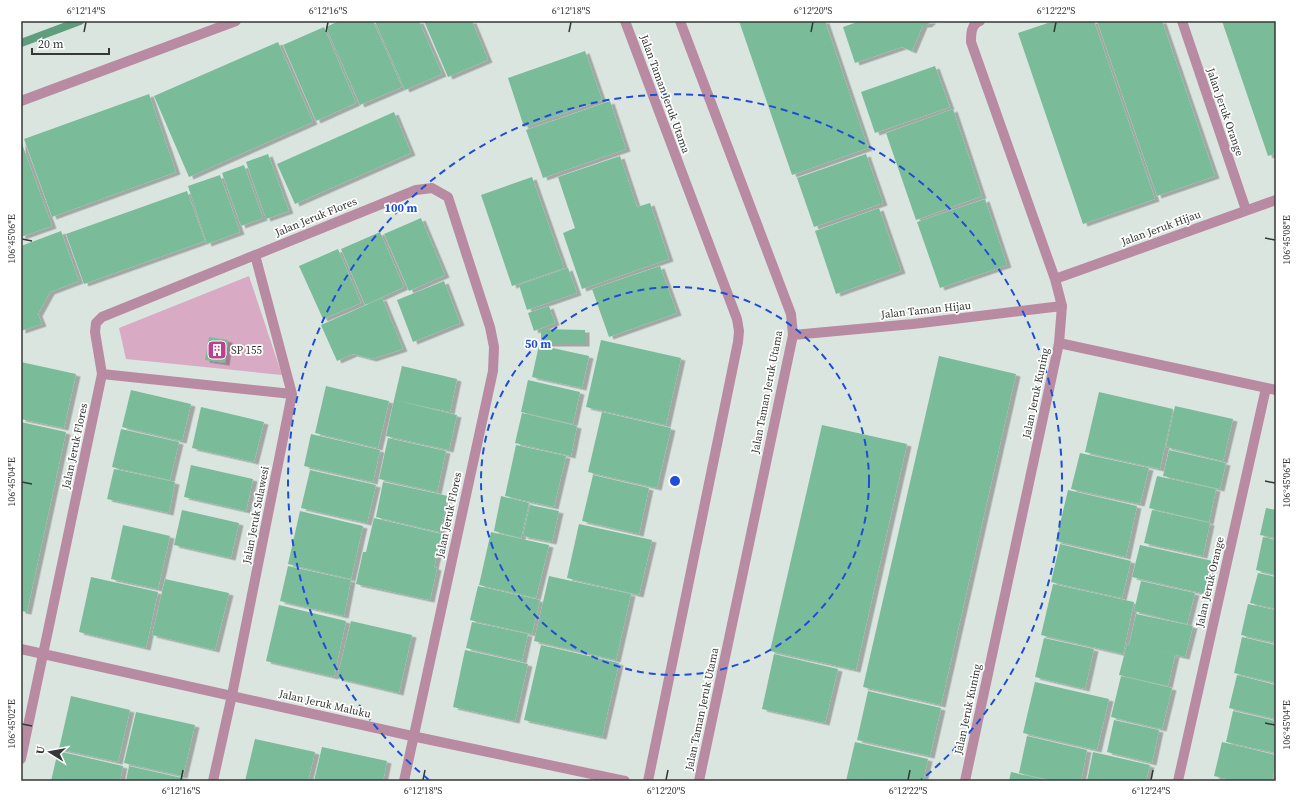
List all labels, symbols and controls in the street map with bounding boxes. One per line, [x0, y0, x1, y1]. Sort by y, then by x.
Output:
text: 6°12'14"S [67, 4, 105, 17]
text: 6°12'16"S [309, 4, 347, 17]
text: 6°12'18"S [552, 4, 590, 17]
text: 6°12'20"S [794, 4, 832, 17]
text: 6°12'22"S [1037, 4, 1075, 17]
scale bar [32, 30, 109, 56]
street label: Jalan Taman Jeruk Utama [636, 32, 694, 156]
text: 20 m [38, 36, 64, 52]
street label: Jalan Jeruk Orange [1203, 65, 1247, 158]
street label: Jalan Jeruk Flores [272, 194, 359, 241]
text: 100 m [385, 200, 418, 216]
street label: Jalan Jeruk Hijau [1118, 206, 1203, 250]
text: 106°45'06"E [5, 214, 18, 264]
text: 106°45'08"E [1280, 215, 1293, 265]
street label: Jalan Taman Hijau [879, 298, 972, 322]
street label: Jalan Taman Jeruk Utama [748, 329, 786, 456]
text: 50 m [525, 336, 551, 352]
building icon: SP 155 [206, 339, 228, 361]
place label: SP 155 [231, 343, 263, 358]
street label: Jalan Jeruk Kuning [1019, 346, 1053, 441]
street label: Jalan Jeruk Flores [58, 402, 91, 491]
text: 106°45'04"E [5, 457, 18, 507]
text: 106°45'06"E [1280, 458, 1293, 508]
street label: Jalan Jeruk Sulawesi [239, 465, 273, 566]
street label: Jalan Jeruk Flores [432, 471, 465, 560]
centre of rings [668, 474, 682, 488]
street label: Jalan Jeruk Orange [1192, 535, 1228, 630]
street label: Jalan Taman Jeruk Utama [681, 646, 722, 773]
street label: Jalan Jeruk Kuning [951, 662, 985, 757]
street label: Jalan Jeruk Maluku [277, 686, 373, 722]
text: 106°45'02"E [5, 699, 18, 749]
text: 106°45'04"E [1280, 700, 1293, 750]
north arrow [30, 732, 70, 772]
text: U [33, 745, 49, 756]
text: 6°12'16"S [162, 784, 200, 797]
text: 6°12'18"S [404, 784, 442, 797]
text: 6°12'20"S [647, 784, 685, 797]
text: 6°12'22"S [889, 784, 927, 797]
text: 6°12'24"S [1132, 784, 1170, 797]

